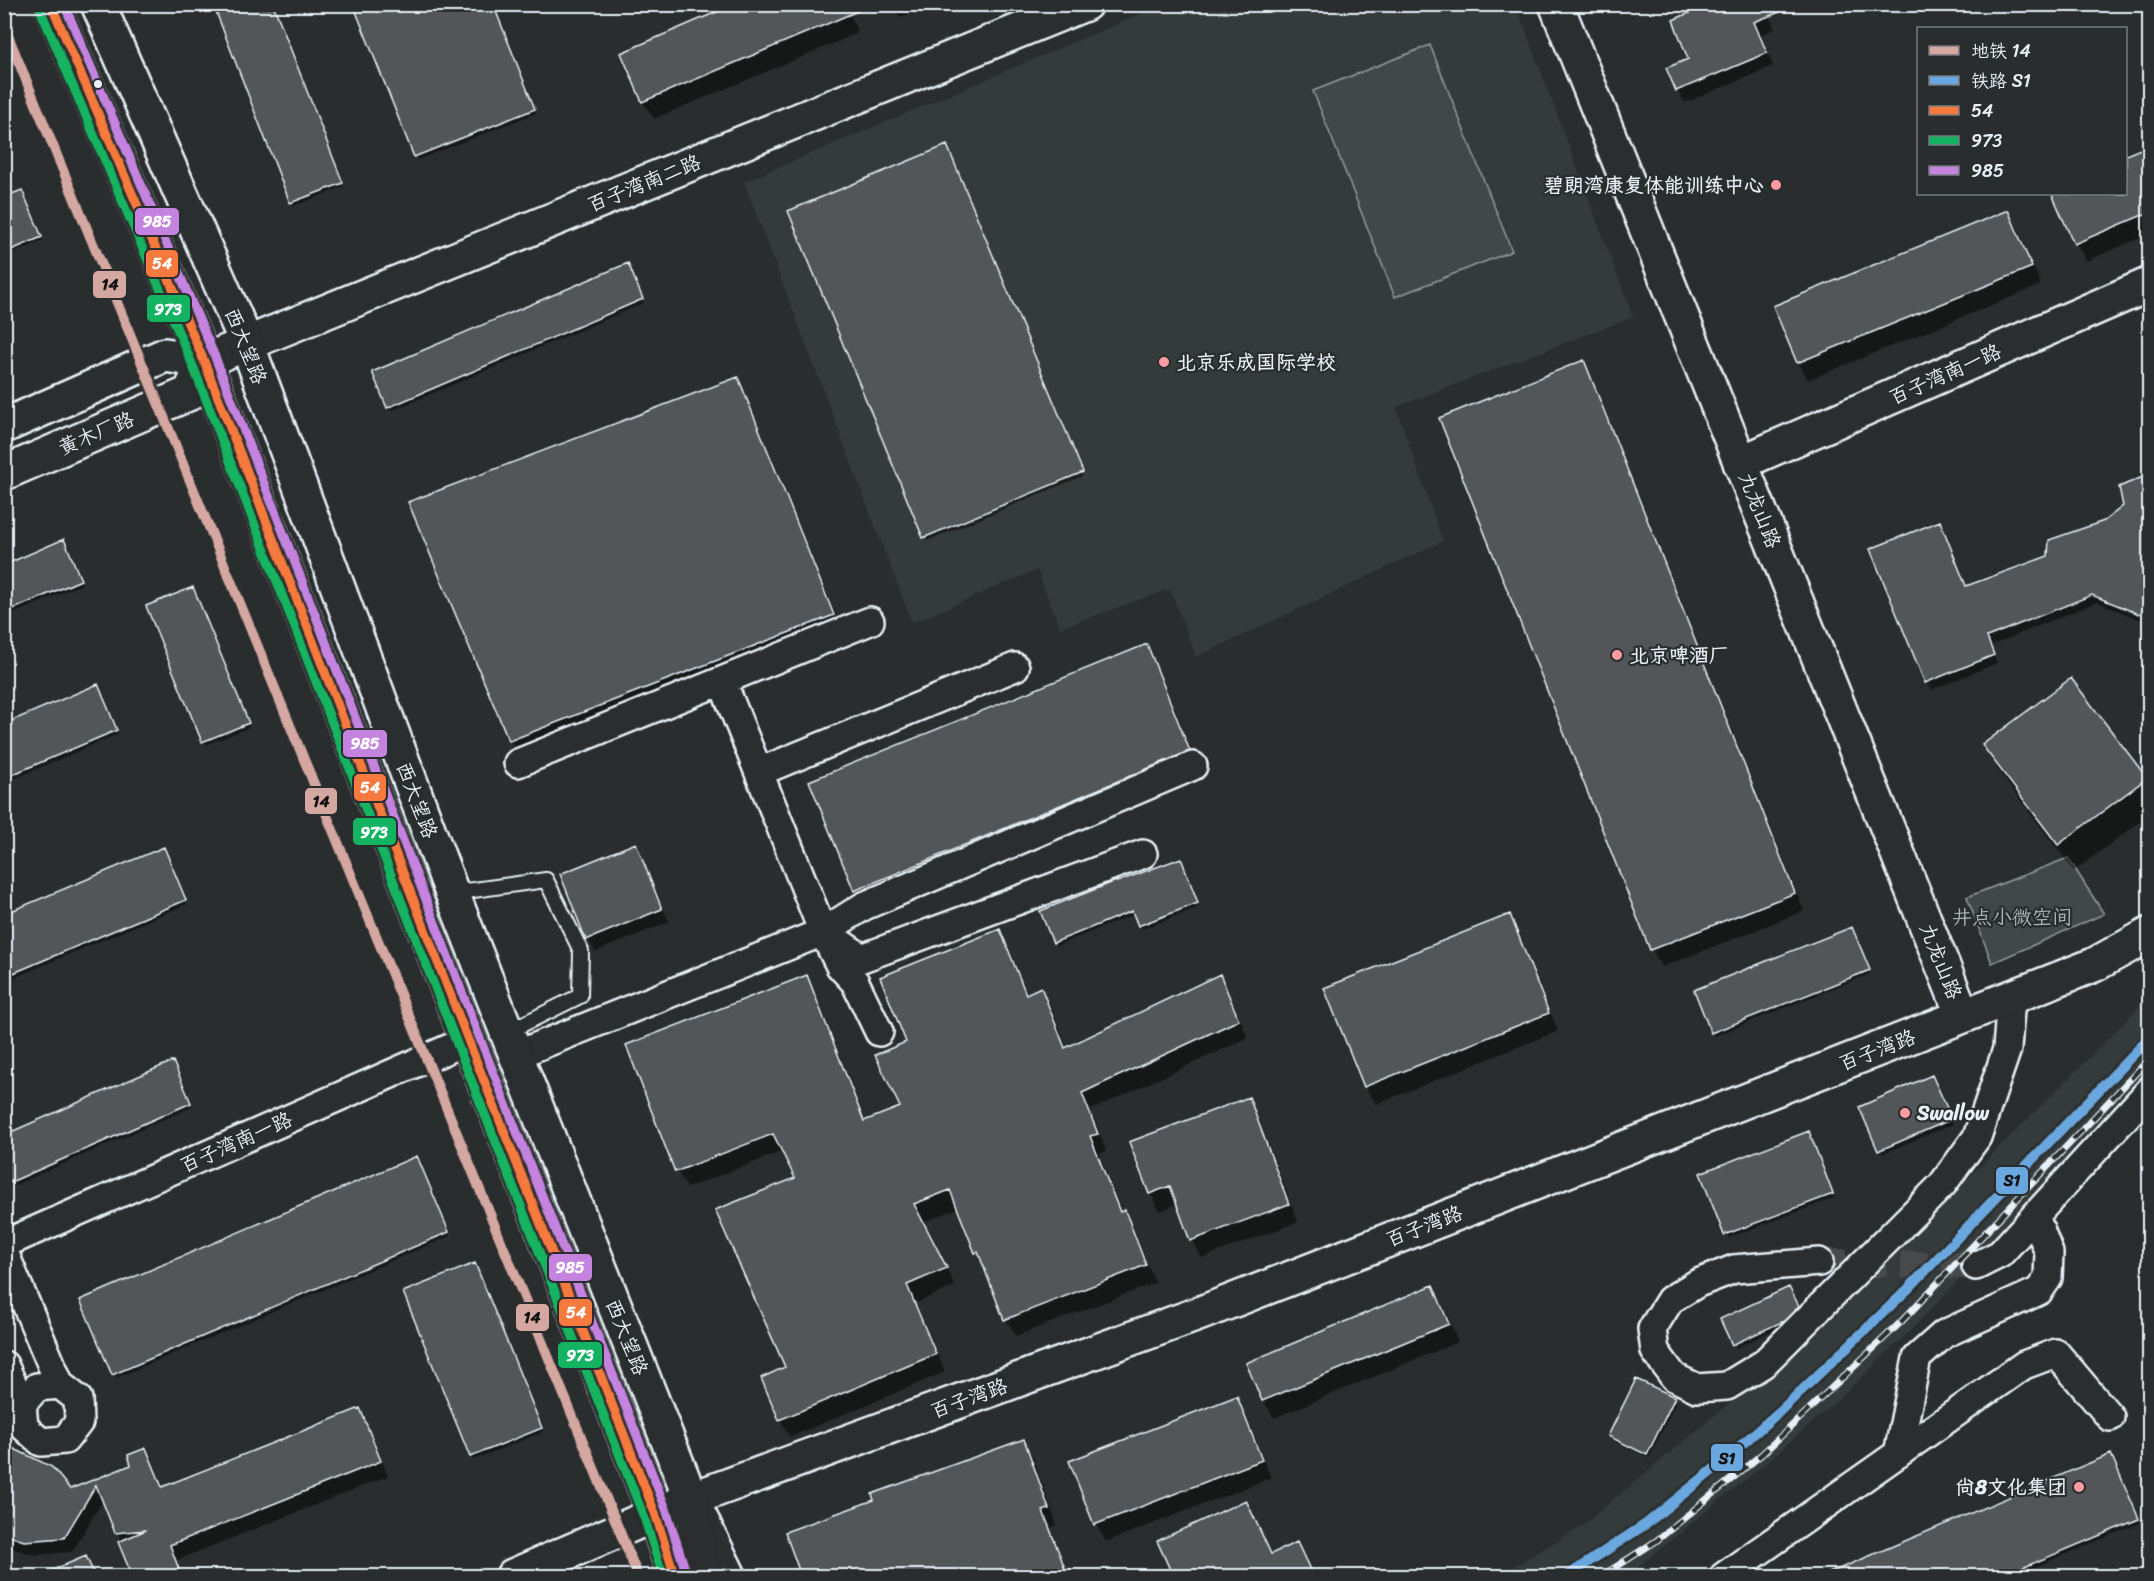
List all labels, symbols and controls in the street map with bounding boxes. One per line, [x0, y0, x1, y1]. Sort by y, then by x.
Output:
legend [1917, 27, 2127, 195]
text: 地铁 14 [1971, 35, 2031, 67]
text: 铁路 S1 [1971, 65, 2031, 97]
unlabelled marker [92, 78, 104, 90]
text: 54 [1971, 95, 1993, 127]
text: 973 [1971, 125, 2002, 157]
street label: 百子湾南二路 [582, 144, 707, 222]
text: 985 [1971, 155, 2004, 187]
place label: 碧朗湾康复体能训练中心 [1544, 168, 1764, 203]
marker: 碧朗湾康复体能训练中心 [1769, 178, 1783, 192]
line badge: 985 [134, 207, 180, 236]
text: 985 [142, 207, 172, 236]
line badge: 54 [145, 249, 179, 278]
text: 54 [152, 249, 172, 278]
line badge: 14 [92, 270, 127, 299]
text: 14 [102, 270, 118, 299]
line badge: 973 [146, 294, 191, 323]
text: 973 [154, 295, 182, 324]
street label: 西大望路 [214, 303, 277, 391]
street label: 百子湾南一路 [1883, 334, 2008, 415]
place label: 北京乐成国际学校 [1176, 345, 1336, 380]
marker: 北京乐成国际学校 [1157, 355, 1171, 369]
street label: 黄木厂路 [53, 401, 141, 465]
street label: 九龙山路 [1728, 467, 1791, 555]
place label: 北京啤酒厂 [1629, 638, 1729, 673]
marker: 北京啤酒厂 [1610, 648, 1624, 662]
line badge: 985 [342, 729, 388, 758]
text: 985 [350, 729, 380, 758]
street label: 西大望路 [386, 757, 448, 845]
line badge: 54 [353, 773, 387, 802]
text: 54 [360, 773, 380, 802]
line badge: 14 [304, 787, 338, 815]
text: 14 [313, 787, 329, 816]
line badge: 973 [352, 817, 397, 846]
text: 973 [360, 818, 388, 847]
park label: 井点小微空间 [1952, 900, 2072, 935]
street label: 九龙山路 [1909, 918, 1972, 1006]
street label: 百子湾路 [1834, 1019, 1922, 1081]
place label: Swallow [1916, 1096, 1990, 1131]
street label: 百子湾南一路 [174, 1102, 299, 1183]
marker: Swallow [1898, 1106, 1912, 1120]
line badge: S1 [1995, 1166, 2029, 1195]
text: S1 [2003, 1166, 2021, 1195]
street label: 百子湾路 [1381, 1195, 1469, 1257]
line badge: 985 [548, 1253, 593, 1282]
text: 985 [555, 1253, 585, 1282]
street label: 西大望路 [595, 1294, 658, 1382]
line badge: 54 [558, 1298, 593, 1327]
text: 54 [566, 1298, 586, 1327]
line badge: 14 [515, 1303, 550, 1332]
text: 14 [524, 1303, 540, 1332]
line badge: 973 [557, 1341, 603, 1369]
text: 973 [566, 1341, 594, 1370]
street label: 百子湾路 [926, 1368, 1014, 1429]
line badge: S1 [1710, 1443, 1744, 1472]
text: S1 [1718, 1444, 1736, 1473]
place label: 尚8文化集团 [1955, 1470, 2067, 1505]
marker: 尚8文化集团 [2072, 1480, 2086, 1494]

